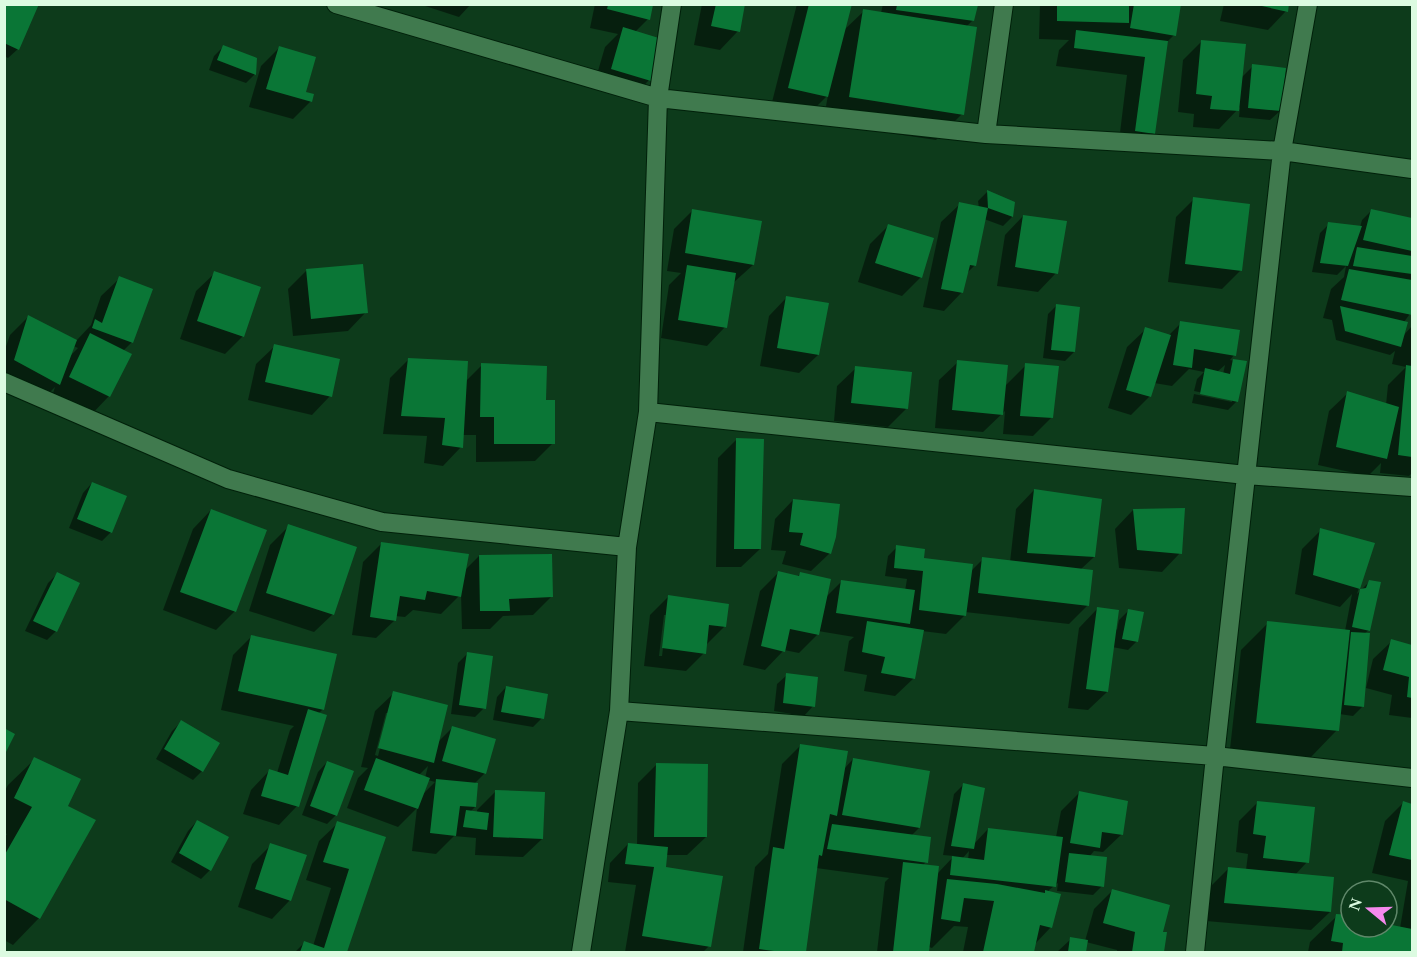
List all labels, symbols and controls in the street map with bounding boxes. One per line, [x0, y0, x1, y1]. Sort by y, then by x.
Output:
north arrow [1339, 879, 1399, 939]
text: N [1345, 896, 1365, 913]

